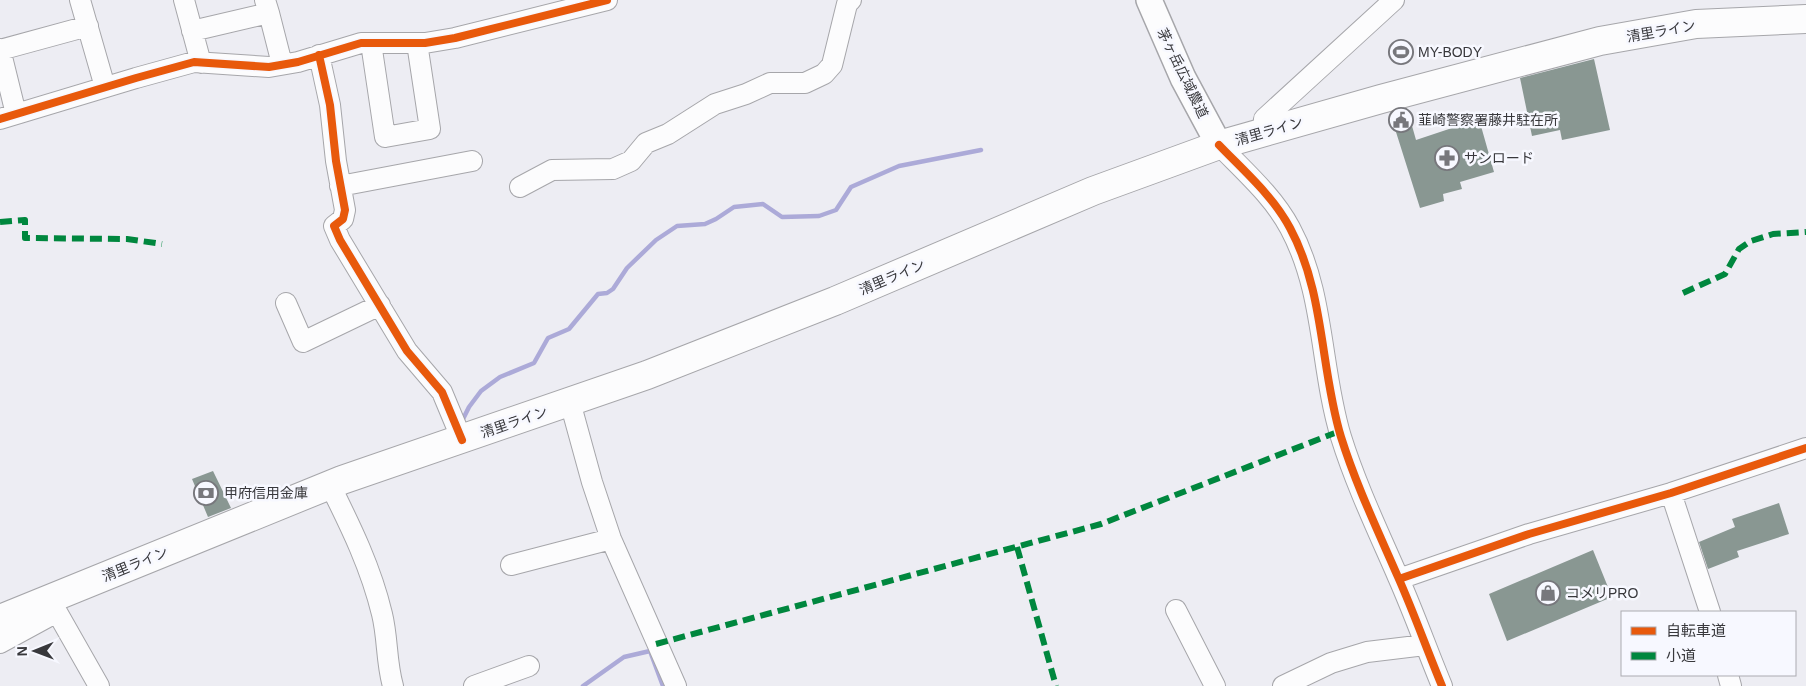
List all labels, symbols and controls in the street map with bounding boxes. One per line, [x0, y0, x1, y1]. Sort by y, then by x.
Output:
street label: 清里ライン [1625, 17, 1697, 45]
street label: 茅ヶ岳広域農道 [1154, 25, 1212, 121]
sports icon: MY-BODY [1388, 39, 1414, 65]
place label: MY-BODY [1418, 44, 1483, 60]
public building icon: 韮崎警察署藤井駐在所 [1388, 107, 1414, 133]
place label: 韮崎警察署藤井駐在所 [1418, 112, 1558, 128]
street label: 清里ライン [1233, 114, 1305, 148]
pharmacy icon: サンロード [1434, 145, 1460, 171]
place label: サンロード [1464, 150, 1534, 166]
street label: 清里ライン [857, 256, 927, 298]
street label: 清里ライン [478, 403, 550, 441]
bank icon: 甲府信用金庫 [193, 480, 219, 506]
place label: 甲府信用金庫 [224, 485, 308, 501]
street label: 清里ライン [100, 543, 170, 585]
shop icon: コメリPRO [1535, 580, 1561, 606]
place label: コメリPRO [1566, 585, 1638, 601]
legend [1621, 611, 1796, 676]
text: 自転車道 [1666, 622, 1726, 639]
north arrow [10, 626, 60, 676]
text: N [14, 646, 30, 656]
text: 小道 [1666, 647, 1696, 664]

